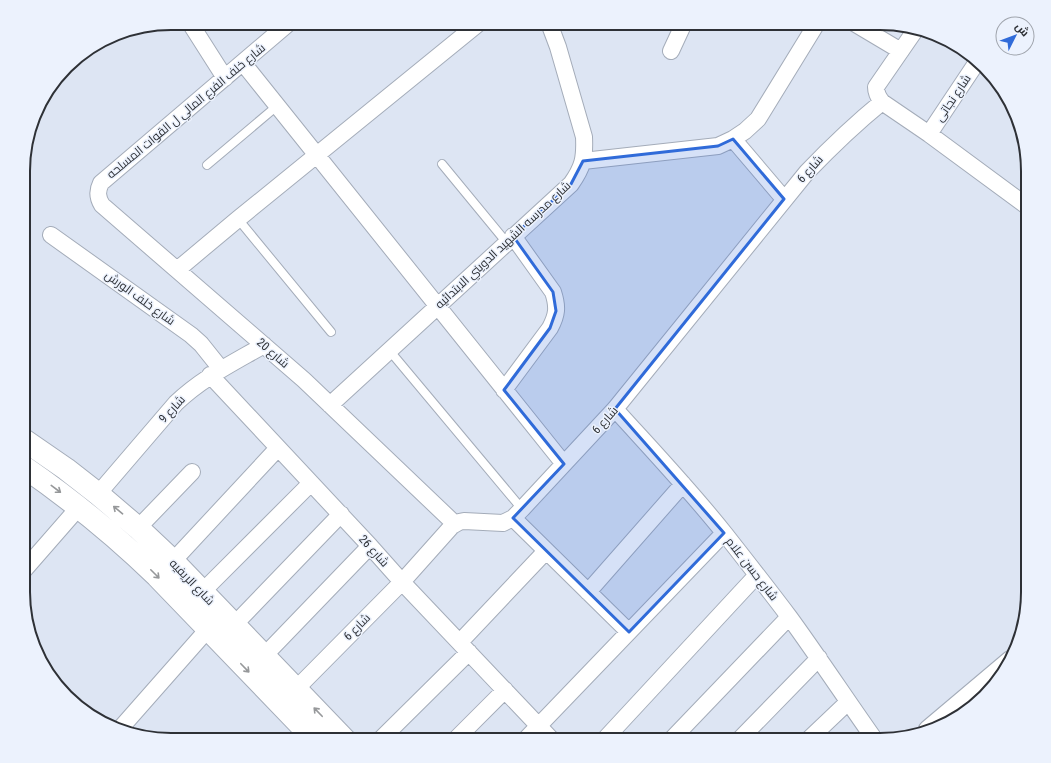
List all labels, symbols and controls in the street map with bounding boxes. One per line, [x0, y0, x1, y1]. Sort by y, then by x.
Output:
north arrow [995, 16, 1035, 56]
text: ش [1013, 20, 1032, 39]
street label: شارع خلف الفرع المالي ل القوات المسلحه [104, 41, 270, 184]
street label: شارع نجاتى [932, 72, 975, 125]
street label: شارع 6 [794, 152, 827, 186]
street label: شارع مدرسه الشهيد الدويني الابتدائيه [432, 178, 576, 314]
street label: شارع خلف الورش [102, 268, 178, 329]
street label: شارع 20 [253, 335, 292, 372]
street label: شارع 9 [156, 392, 189, 426]
street label: شارع 6 [589, 403, 622, 437]
one-way arrow [50, 485, 61, 494]
one-way arrow [113, 506, 124, 515]
street label: شارع 26 [355, 532, 392, 570]
street label: شارع حسن علام [722, 535, 781, 604]
street label: شارع الريفيه [166, 556, 217, 609]
one-way arrow [150, 569, 160, 579]
street label: شارع 6 [341, 611, 374, 644]
one-way arrow [240, 662, 249, 672]
one-way arrow [313, 707, 323, 717]

